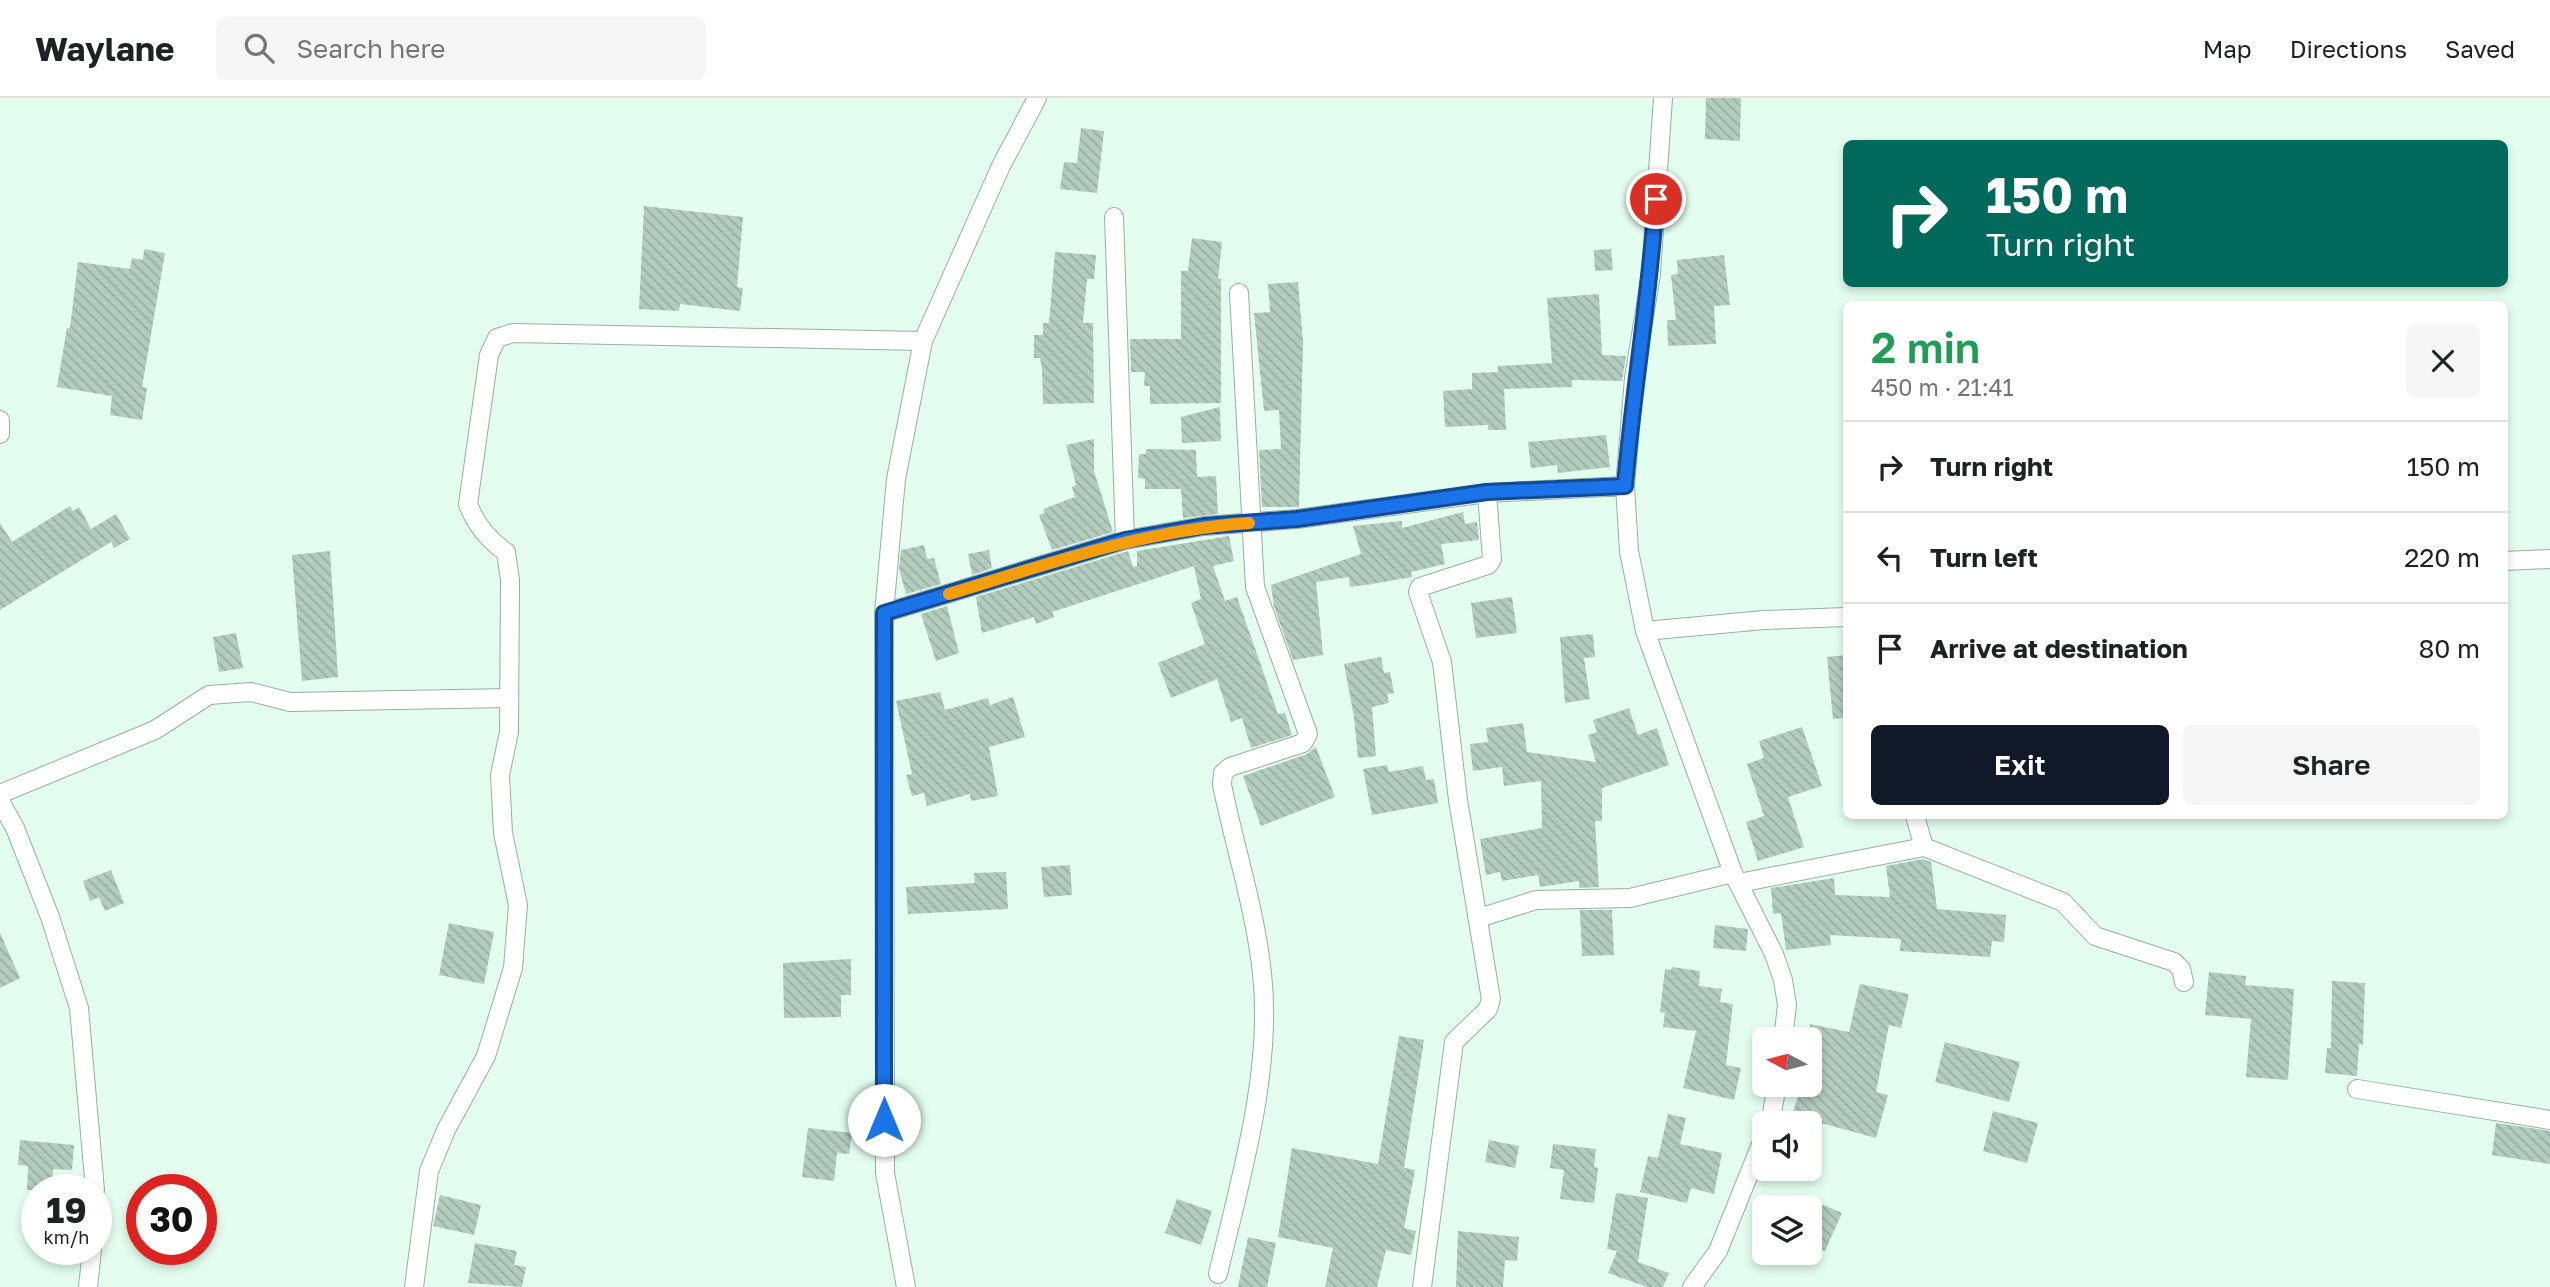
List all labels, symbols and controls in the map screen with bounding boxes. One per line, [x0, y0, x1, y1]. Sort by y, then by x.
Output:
search box [216, 17, 706, 80]
text: Waylane [35, 29, 174, 68]
icon: search [240, 29, 278, 67]
text: Search here [296, 33, 445, 64]
text: Map [2203, 34, 2252, 63]
text: Directions [2290, 34, 2407, 63]
text: Saved [2445, 34, 2515, 63]
text: 150 m [1986, 165, 2128, 224]
icon: right [1871, 168, 1962, 259]
pin [1626, 169, 1686, 229]
icon: arrive [1637, 180, 1675, 218]
text: Turn right [1986, 225, 2135, 263]
text: 2 min [1871, 322, 1980, 372]
button: close [2406, 324, 2480, 398]
text: 450 m · 21:41 [1871, 373, 2014, 401]
icon: right [1871, 448, 1909, 486]
text: Turn right [1930, 451, 2053, 482]
text: 150 m [2407, 451, 2480, 482]
icon: left [1871, 539, 1909, 577]
text: Turn left [1930, 542, 2038, 573]
text: 220 m [2404, 542, 2480, 573]
icon: arrive [1871, 630, 1909, 668]
text: Arrive at destination [1930, 633, 2188, 664]
text: 80 m [2419, 633, 2480, 664]
button: Exit [1871, 725, 2169, 805]
button: Share [2183, 725, 2480, 805]
north arrow [1752, 1027, 1822, 1097]
map controls [1752, 1027, 1822, 1265]
position arrow [847, 1083, 921, 1157]
button: sound [1752, 1111, 1822, 1181]
speed limit sign: 30 [126, 1174, 217, 1265]
text: 19 [46, 1189, 87, 1231]
button: layers [1752, 1195, 1822, 1265]
text: km/h [44, 1226, 89, 1248]

